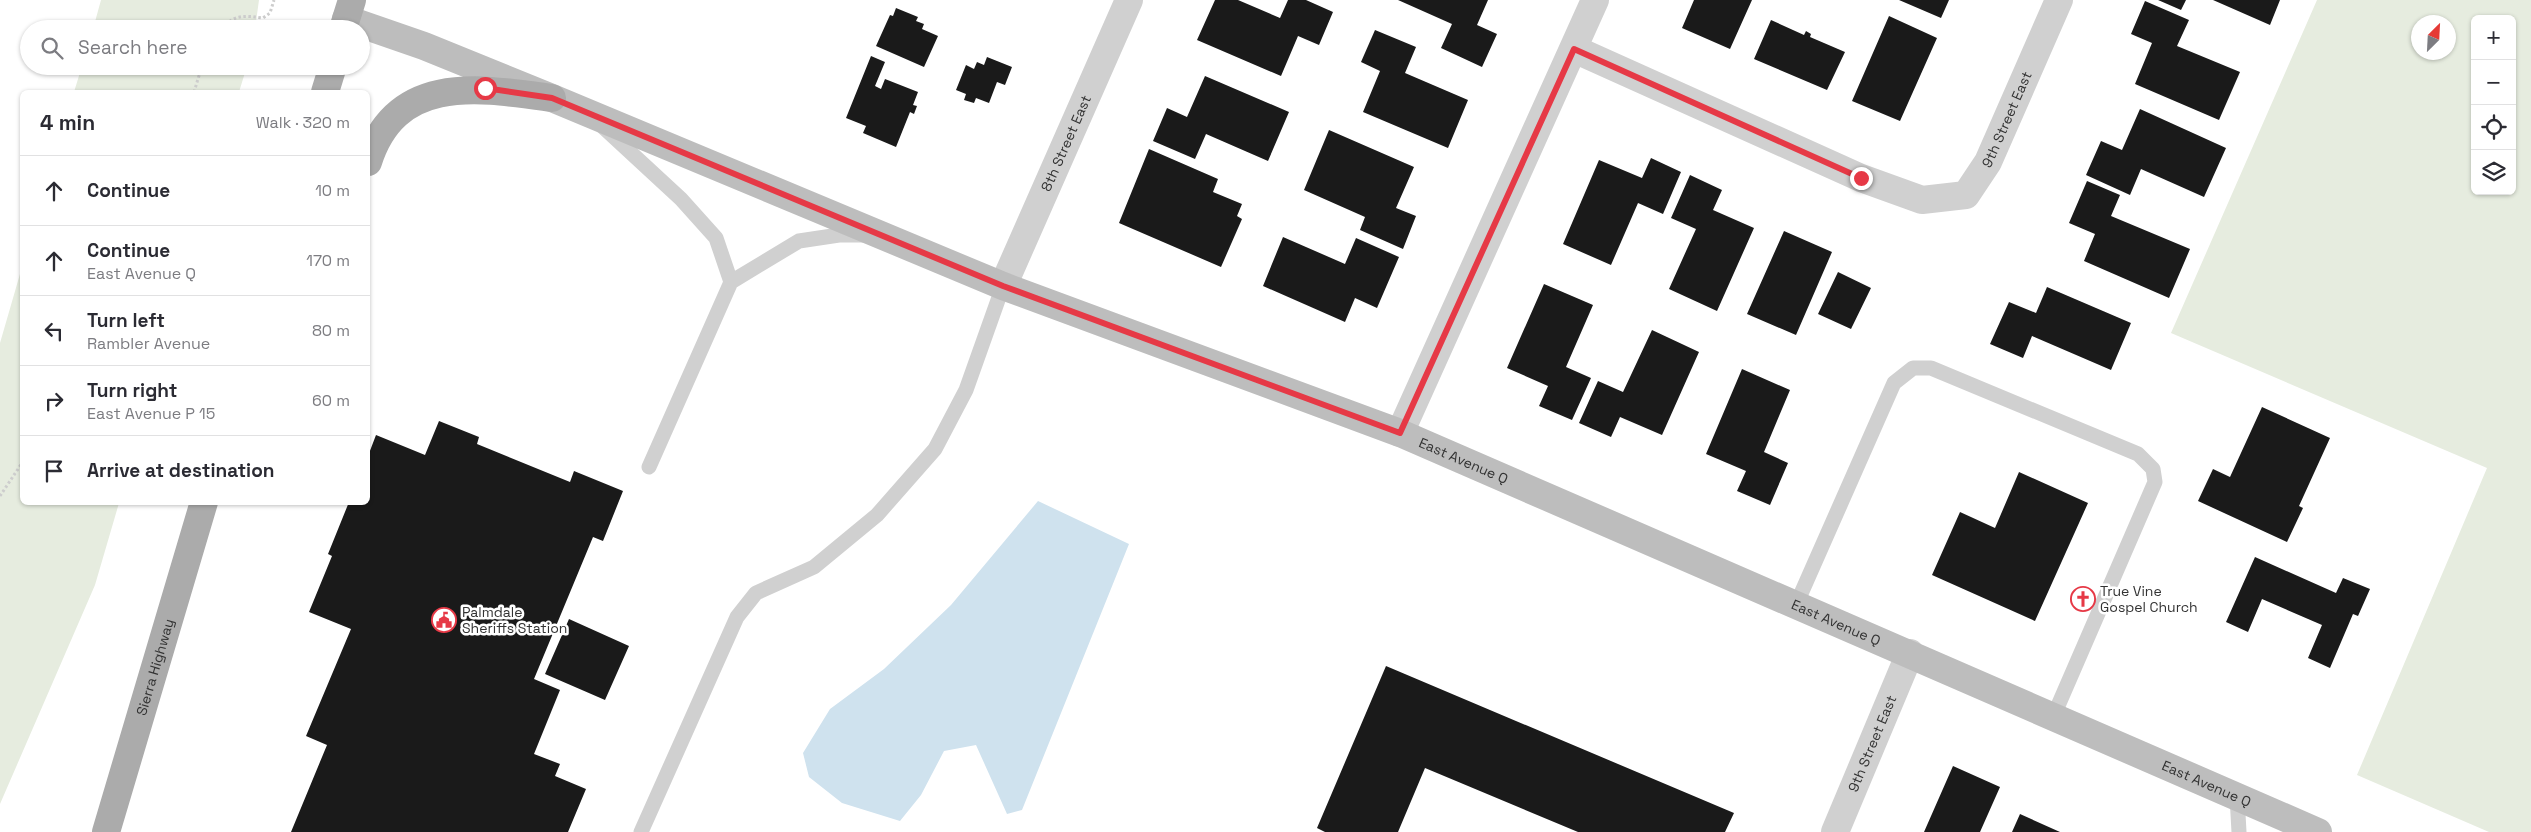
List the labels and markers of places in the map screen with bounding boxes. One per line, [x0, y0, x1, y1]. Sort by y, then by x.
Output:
place label: True Vine Gospel Church [2100, 582, 2198, 616]
church icon: True Vine Gospel Church [2070, 586, 2096, 612]
place label: Palmdale Sheriffs Station [462, 603, 567, 637]
public building icon: Palmdale Sheriffs Station [431, 607, 457, 633]

